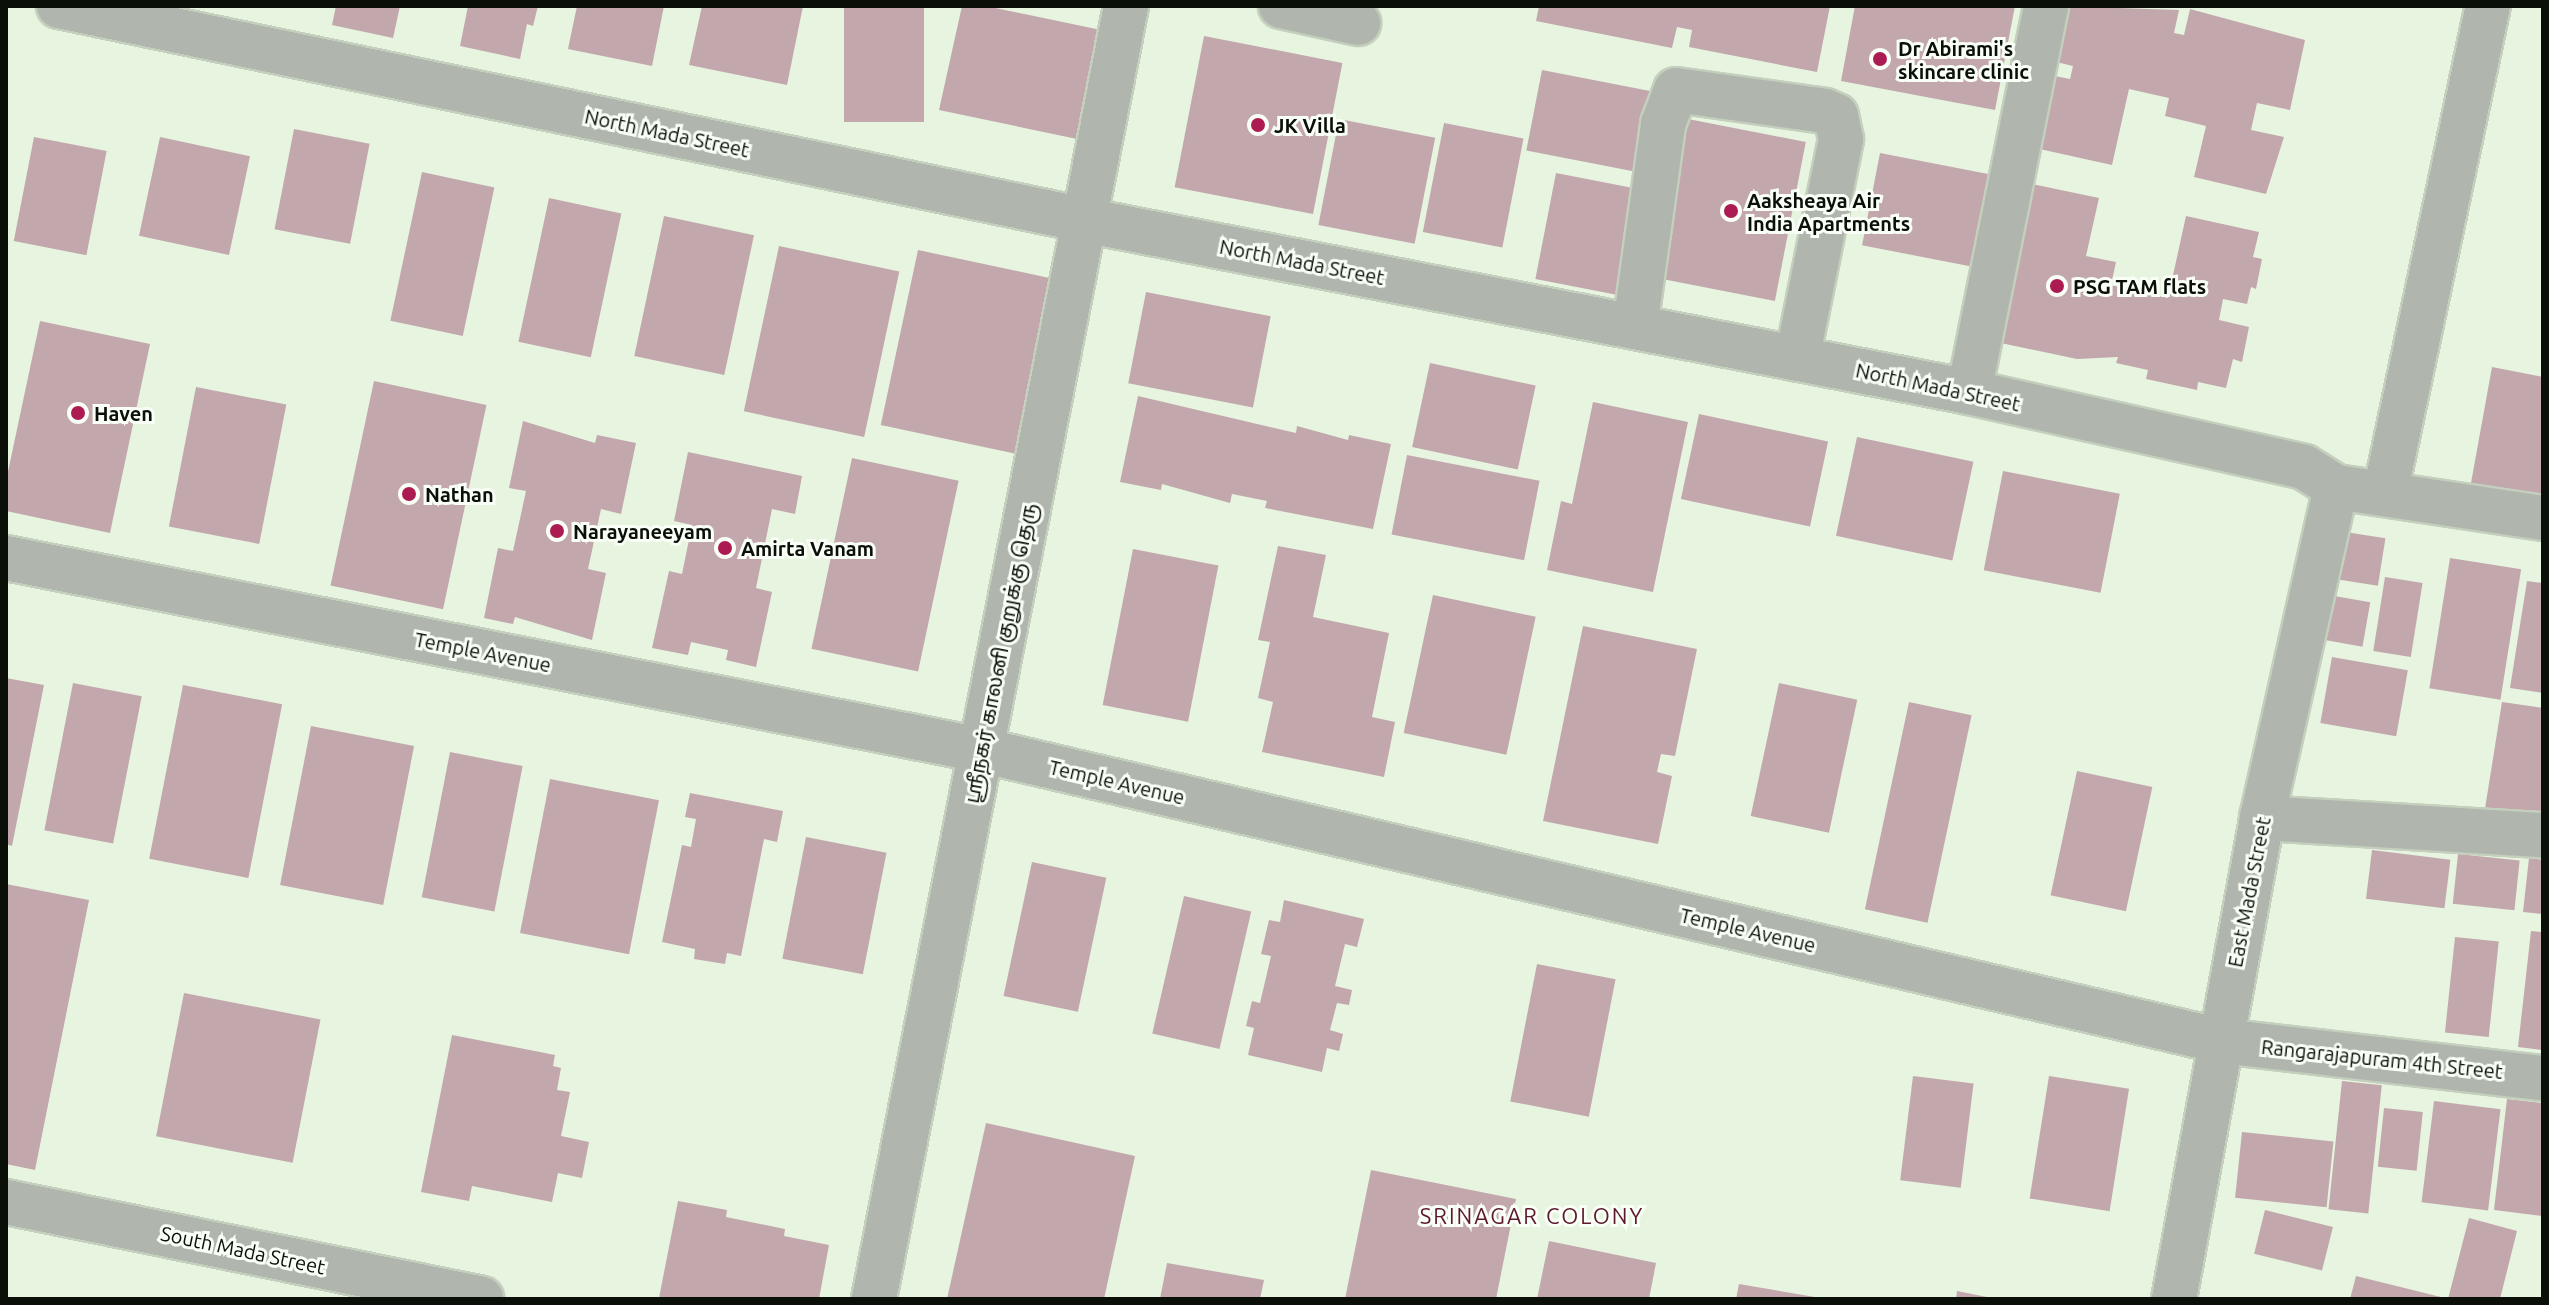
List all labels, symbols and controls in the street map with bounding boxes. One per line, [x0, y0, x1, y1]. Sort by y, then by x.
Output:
place label: Dr Abirami's skincare clinic [1898, 36, 2029, 83]
marker: Dr Abirami's skincare clinic [1869, 48, 1891, 70]
street label: North Mada Street [583, 104, 751, 162]
place label: JK Villa [1274, 113, 1346, 137]
marker: JK Villa [1249, 116, 1267, 134]
place label: Aaksheaya Air India Apartments [1747, 188, 1910, 235]
marker: Aaksheaya Air India Apartments [1722, 202, 1740, 220]
street label: North Mada Street [1218, 234, 1386, 290]
place label: PSG TAM flats [2073, 274, 2206, 298]
marker: PSG TAM flats [2048, 277, 2066, 295]
street label: North Mada Street [1854, 358, 2022, 416]
place label: Haven [94, 401, 153, 425]
marker: Haven [69, 404, 87, 422]
place label: Nathan [425, 482, 494, 506]
marker: Nathan [400, 485, 418, 503]
street label: ஸ்ரீநகர் காலனி குறுக்கு தெரு [959, 501, 1041, 805]
place label: Narayaneeyam [573, 519, 712, 543]
marker: Narayaneeyam [548, 522, 566, 540]
place label: Amirta Vanam [741, 536, 874, 560]
marker: Amirta Vanam [716, 539, 734, 557]
street label: Temple Avenue [413, 627, 553, 677]
street label: Temple Avenue [1047, 755, 1187, 809]
street label: East Mada Street [2223, 815, 2275, 969]
street label: Temple Avenue [1678, 903, 1818, 957]
street label: Rangarajapuram 4th Street [2260, 1034, 2504, 1084]
district label: SRINAGAR COLONY [1420, 1203, 1644, 1229]
street label: South Mada Street [159, 1221, 327, 1279]

